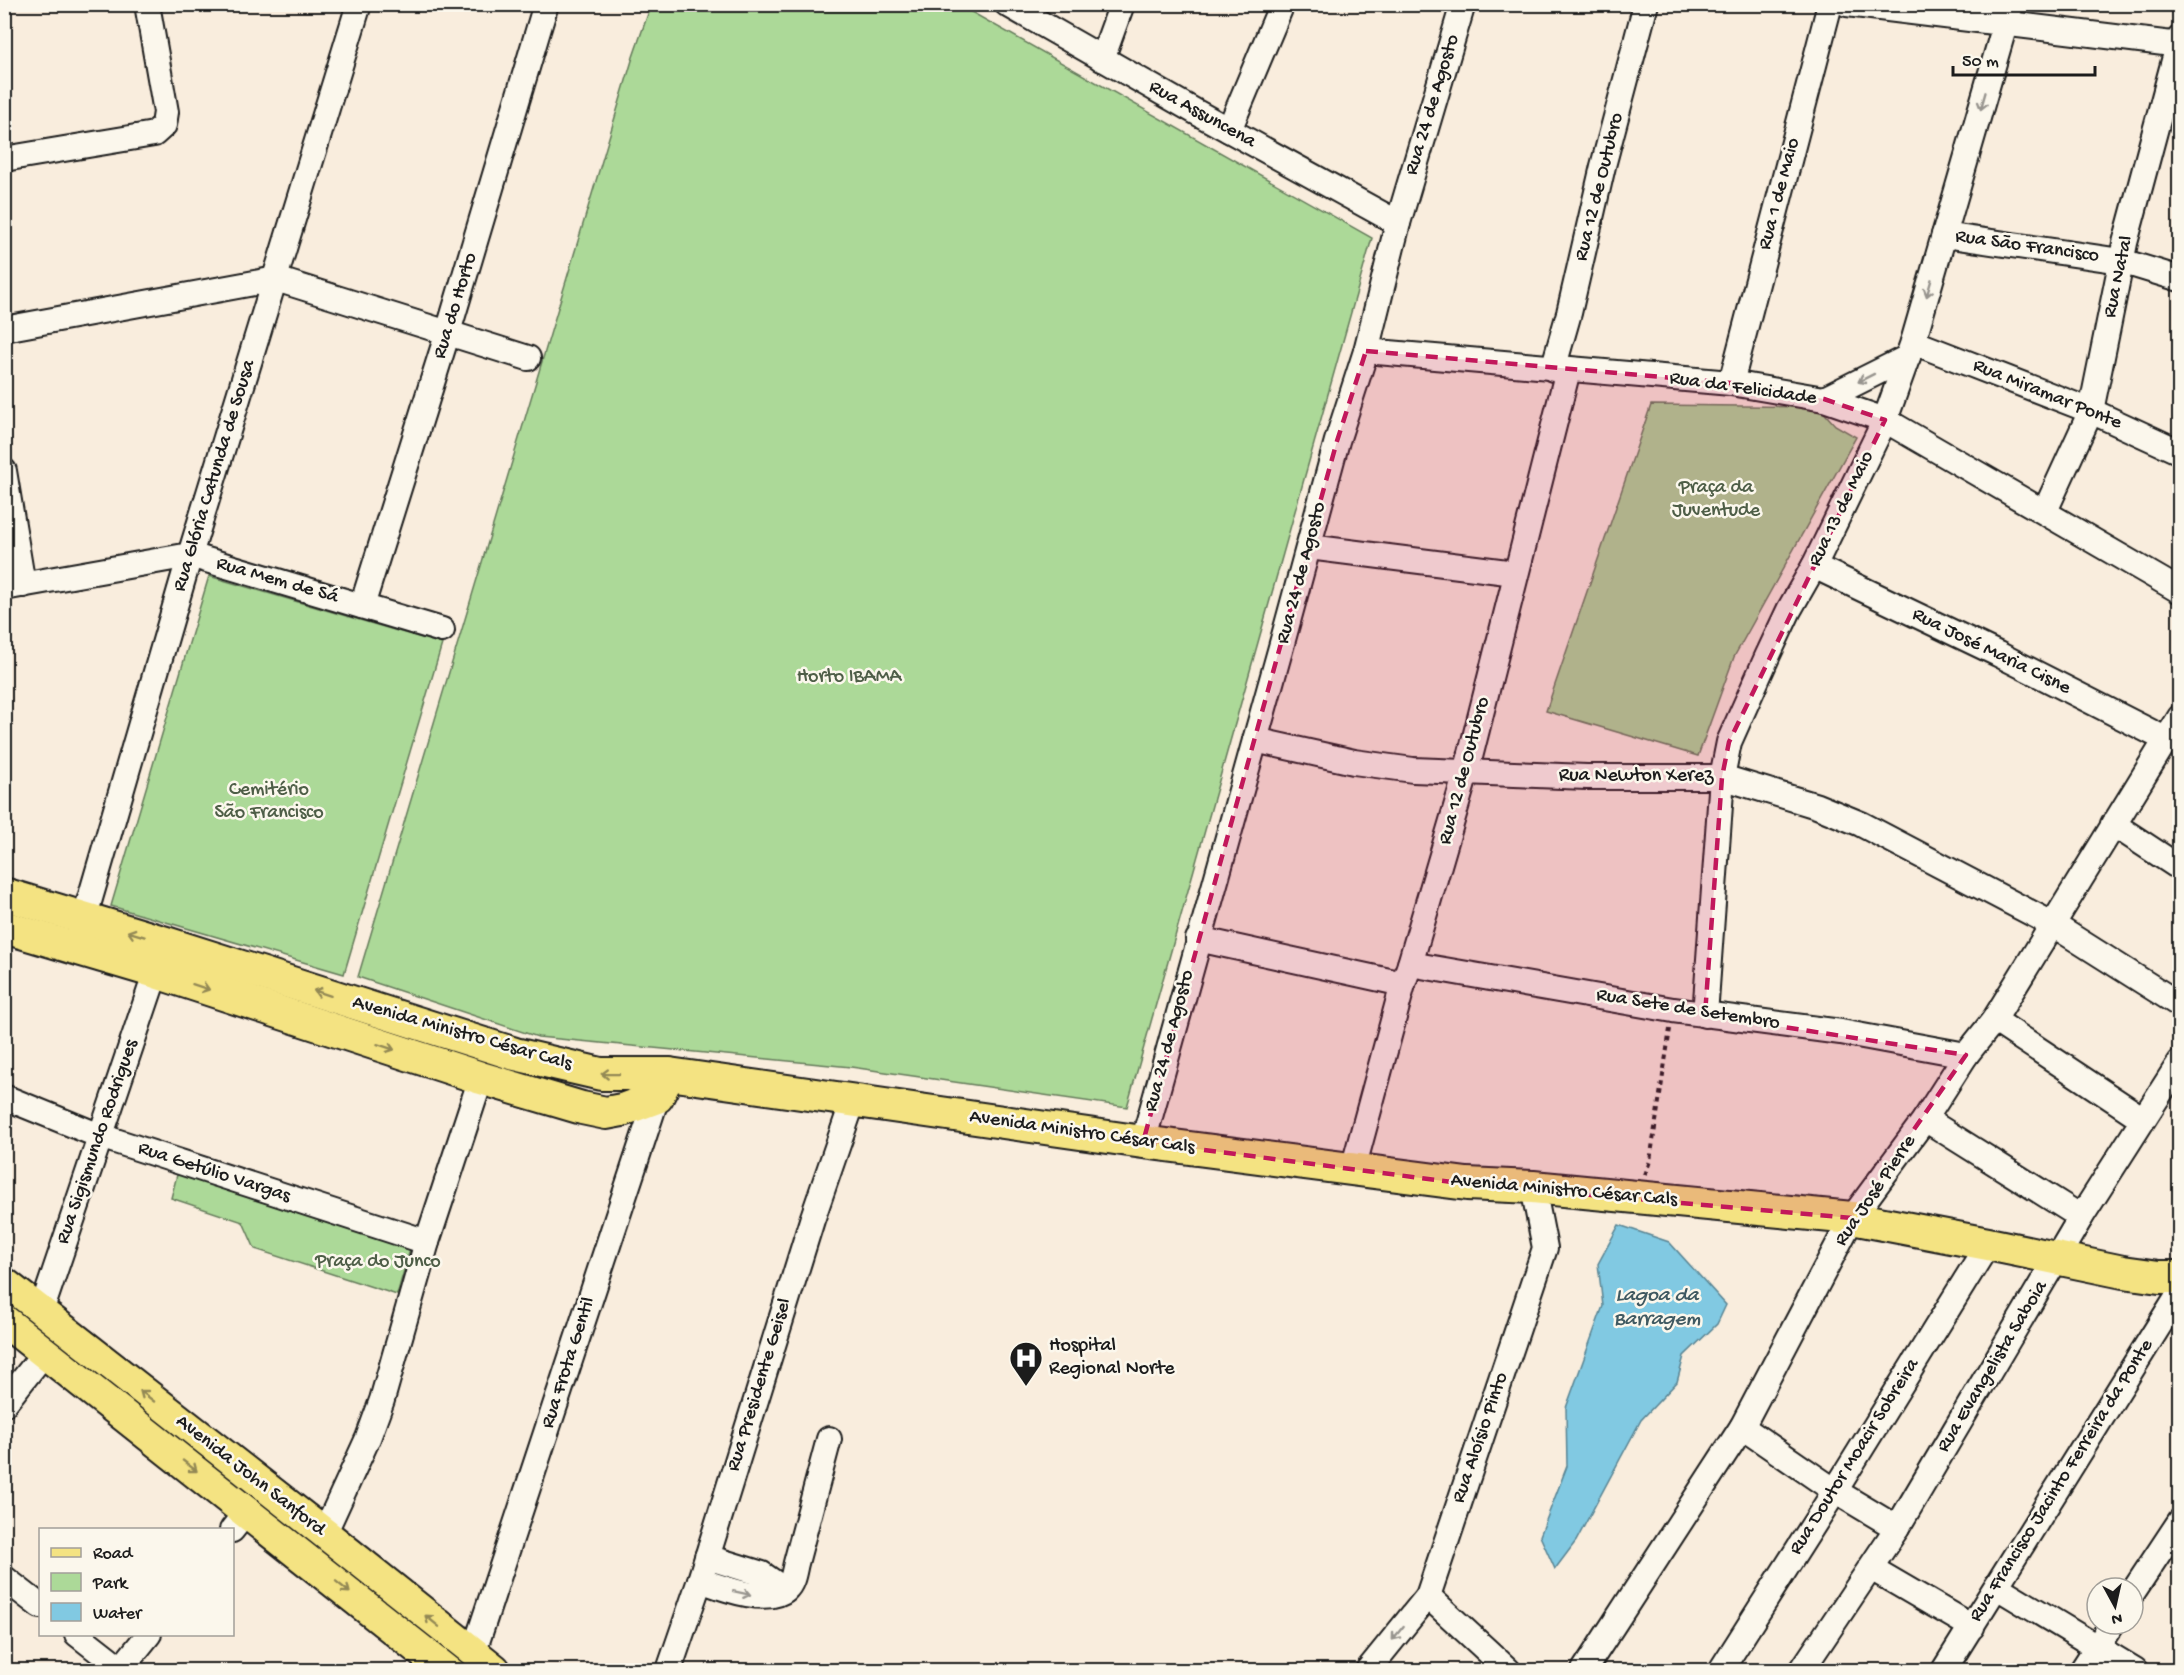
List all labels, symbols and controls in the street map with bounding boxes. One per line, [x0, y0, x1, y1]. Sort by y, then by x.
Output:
street label: Rua 24 de Agosto [1401, 32, 1465, 178]
scale bar [1953, 39, 2096, 77]
text: 50 m [1962, 52, 1999, 73]
street label: Rua Assuncena [1144, 76, 1260, 154]
one-way arrow [1976, 91, 1988, 110]
street label: Rua 12 de Outubro [1570, 110, 1630, 264]
street label: Rua 1 de Maio [1754, 135, 1806, 253]
street label: Rua São Francisco [1954, 226, 2100, 268]
street label: Rua Natal [2099, 234, 2139, 320]
street label: Rua do Horto [429, 250, 483, 362]
one-way arrow [1923, 279, 1934, 298]
street label: Rua Miramar Ponte [1969, 355, 2125, 436]
street label: Rua Glória Catunda de Sousa [169, 356, 262, 595]
street label: Rua da Felicidade [1668, 367, 1819, 411]
one-way arrow [1858, 372, 1875, 384]
street label: Rua 13 de Maio [1804, 448, 1880, 570]
park label: Praça da Juventude [1672, 477, 1761, 523]
street label: Rua 24 de Agosto [1272, 500, 1332, 646]
street label: Rua Mem de Sá [213, 553, 342, 610]
street label: Rua José Maria Cisne [1908, 604, 2075, 701]
park label: Horto IBAMA [797, 666, 903, 689]
street label: Rua 12 de Outubro [1434, 695, 1496, 847]
street label: Rua Newton Xerez [1559, 765, 1714, 788]
park label: Cemitério São Francisco [214, 779, 324, 825]
one-way arrow [127, 928, 146, 939]
street label: Rua 24 de Agosto [1140, 968, 1200, 1114]
one-way arrow [191, 982, 210, 993]
street label: Rua Sete de Setembro [1595, 984, 1781, 1036]
one-way arrow [313, 987, 332, 998]
street label: Avenida Ministro César Cals [350, 992, 575, 1077]
street label: Rua Sigismundo Rodrigues [52, 1036, 144, 1247]
one-way arrow [376, 1042, 395, 1053]
one-way arrow [601, 1068, 621, 1079]
street label: Avenida Ministro César Cals [968, 1106, 1197, 1160]
street label: Rua José Pierre [1830, 1130, 1922, 1251]
street label: Rua Getúlio Vargas [135, 1137, 294, 1209]
street label: Avenida Ministro César Cals [1450, 1170, 1679, 1212]
park label: Praça do Junco [314, 1251, 441, 1274]
street label: Rua Evangelista Saboia [1933, 1276, 2054, 1457]
water label: Lagoa da Barragem [1614, 1284, 1700, 1333]
street label: Rua Frota Gentil [537, 1294, 601, 1432]
street label: Rua Presidente Geisel [723, 1296, 797, 1474]
place label: Hospital Regional Norte [1049, 1335, 1175, 1381]
street label: Rua Francisco Jacinto Ferreira da Ponte [1965, 1335, 2159, 1627]
hospital icon: Hospital Regional Norte [1008, 1340, 1044, 1387]
street label: Rua Doutor Moacir Sobreira [1785, 1354, 1925, 1559]
street label: Rua Aloísio Pinto [1448, 1370, 1514, 1506]
one-way arrow [140, 1389, 156, 1402]
street label: Avenida John Sanford [171, 1410, 331, 1543]
one-way arrow [182, 1460, 198, 1473]
legend [39, 1528, 234, 1636]
text: Road [93, 1544, 134, 1565]
text: Park [92, 1574, 129, 1595]
north arrow [2085, 1576, 2145, 1636]
one-way arrow [334, 1581, 350, 1594]
one-way arrow [732, 1587, 751, 1599]
text: Water [93, 1604, 143, 1625]
text: N [2110, 1607, 2123, 1628]
one-way arrow [424, 1614, 440, 1627]
one-way arrow [1392, 1625, 1405, 1641]

